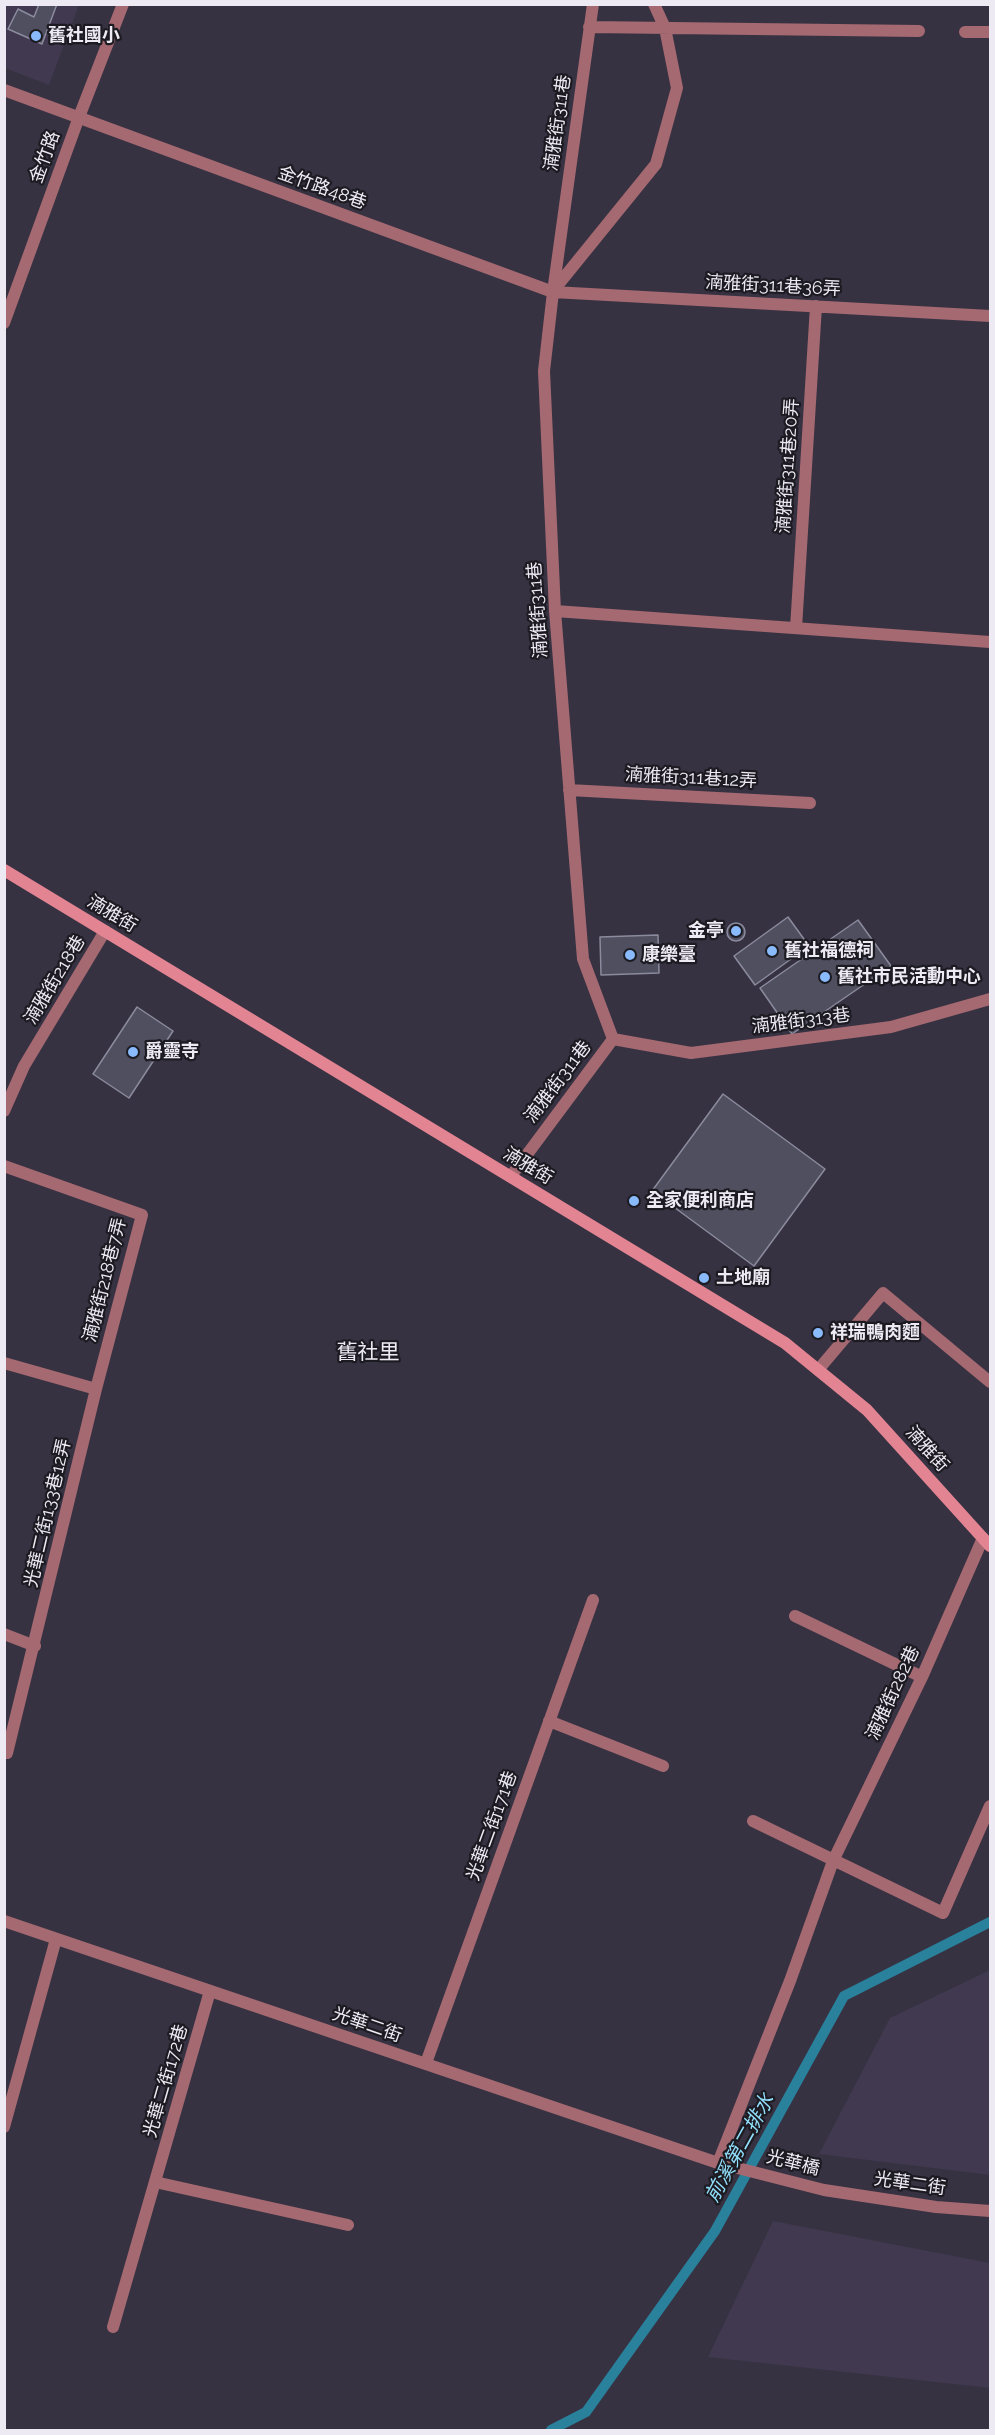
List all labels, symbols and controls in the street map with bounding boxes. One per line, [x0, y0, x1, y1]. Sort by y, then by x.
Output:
place label: 舊社國小 [48, 25, 120, 47]
marker: 舊社國小 [29, 29, 43, 43]
street label: 湳雅街311巷 [541, 73, 575, 173]
street label: 金竹路 [26, 128, 64, 186]
street label: 金竹路48巷 [275, 162, 369, 214]
street label: 湳雅街311巷36弄 [705, 272, 841, 300]
street label: 湳雅街311巷20弄 [773, 398, 803, 534]
street label: 湳雅街311巷 [524, 561, 552, 659]
street label: 湳雅街311巷12弄 [624, 764, 758, 792]
street label: 湳雅街 [83, 891, 141, 937]
place label: 金亭 [688, 920, 724, 942]
marker: 金亭 [729, 924, 743, 938]
street label: 湳雅街218巷 [20, 932, 90, 1028]
place label: 舊社福德祠 [784, 940, 874, 962]
place label: 康樂臺 [642, 944, 696, 966]
marker: 舊社福德祠 [765, 944, 779, 958]
marker: 康樂臺 [623, 948, 637, 962]
place label: 舊社市民活動中心 [837, 966, 981, 988]
marker: 舊社市民活動中心 [818, 970, 832, 984]
street label: 湳雅街313巷 [751, 1004, 851, 1038]
street label: 湳雅街311巷 [520, 1037, 596, 1127]
place label: 爵靈寺 [145, 1041, 199, 1063]
marker: 爵靈寺 [126, 1045, 140, 1059]
street label: 湳雅街 [499, 1143, 557, 1189]
place label: 全家便利商店 [646, 1190, 754, 1212]
marker: 全家便利商店 [627, 1194, 641, 1208]
street label: 湳雅街218巷7弄 [79, 1216, 131, 1344]
place label: 土地廟 [716, 1267, 770, 1289]
marker: 土地廟 [697, 1271, 711, 1285]
place label: 祥瑞鴨肉麵 [830, 1322, 920, 1344]
marker: 祥瑞鴨肉麵 [811, 1326, 825, 1340]
district label: 舊社里 [337, 1340, 399, 1366]
street label: 湳雅街 [901, 1422, 953, 1476]
street label: 光華二街133巷12弄 [20, 1437, 76, 1589]
street label: 湳雅街282巷 [862, 1642, 924, 1744]
street label: 光華二街171巷 [462, 1768, 522, 1884]
street label: 光華二街 [329, 2003, 405, 2047]
street label: 光華二街172巷 [140, 2022, 192, 2140]
water label: 前溪第二排水 [700, 2090, 780, 2206]
street label: 光華橋 [764, 2146, 822, 2180]
street label: 光華二街 [873, 2168, 947, 2200]

